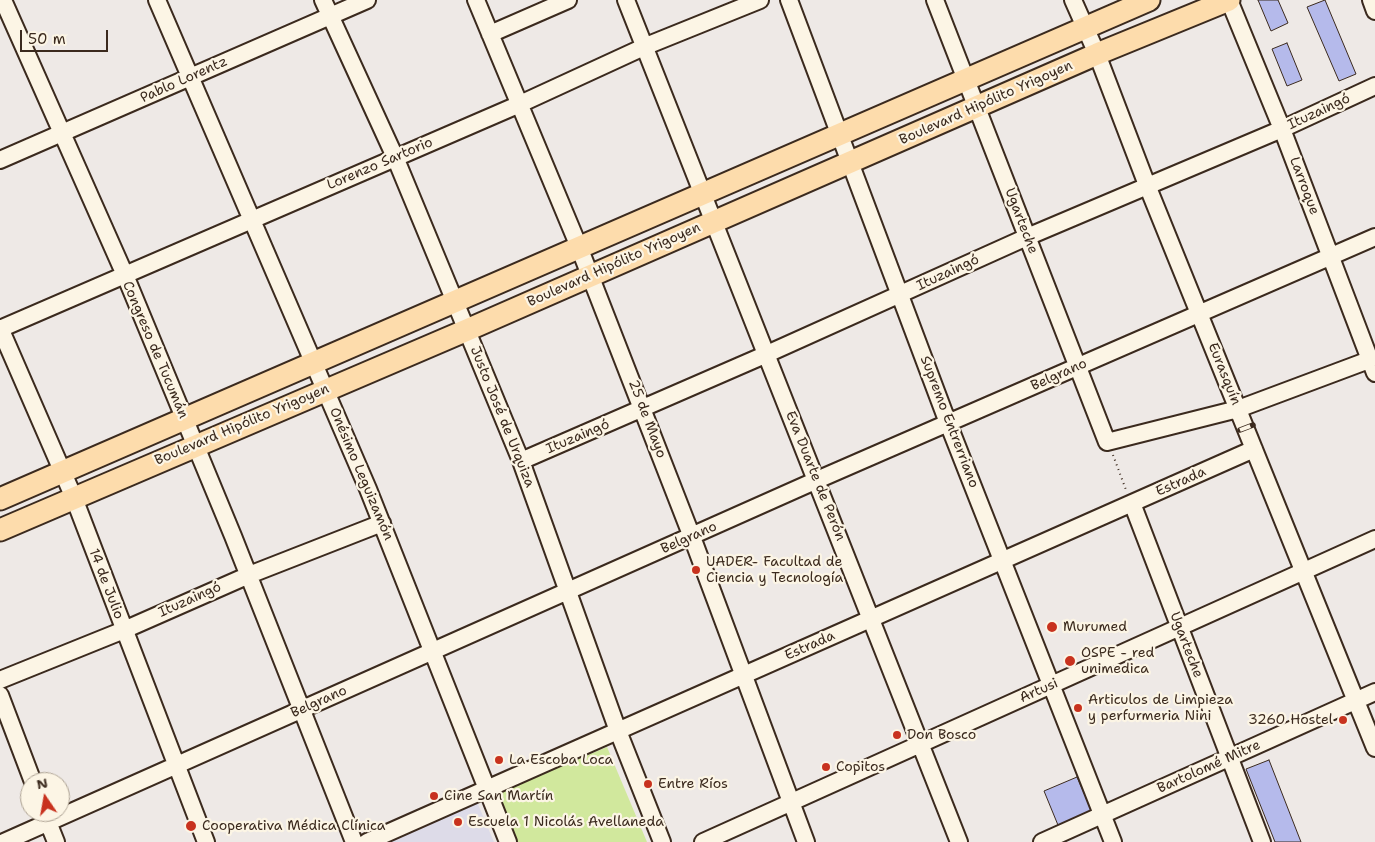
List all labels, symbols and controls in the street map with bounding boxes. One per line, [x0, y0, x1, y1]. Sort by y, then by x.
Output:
scale bar [22, 20, 110, 52]
text: 50 m [28, 29, 66, 49]
street label: Pablo Lorentz [138, 53, 230, 107]
street label: Boulevard Hipólito Yrigoyen [897, 57, 1075, 149]
street label: Ituzaingó [1285, 90, 1353, 134]
street label: Lorenzo Sartorio [324, 134, 436, 194]
street label: Larroque [1285, 155, 1323, 217]
street label: Ugarteche [1001, 186, 1041, 256]
street label: Boulevard Hipólito Yrigoyen [525, 219, 703, 311]
street label: Ituzaingó [914, 251, 982, 295]
street label: Congreso de Tucumán [118, 279, 192, 421]
street label: Eurasquín [1204, 340, 1244, 408]
street label: Justo José de Urquiza [466, 344, 538, 490]
street label: Supremo Entrerriano [916, 354, 982, 490]
street label: Belgrano [1028, 355, 1090, 395]
street label: 25 de Mayo [624, 377, 670, 461]
street label: Boulevard Hipólito Yrigoyen [152, 381, 332, 469]
street label: Onésimo Leguizamón [325, 405, 397, 543]
street label: Eva Duarte de Perón [781, 409, 849, 543]
street label: Ituzaingó [544, 416, 612, 458]
street label: Estrada [1153, 464, 1209, 500]
street label: Belgrano [658, 518, 720, 558]
street label: 14 de Julio [85, 546, 127, 622]
place label: UADER- Facultad de Ciencia y Tecnología [706, 554, 843, 586]
marker: UADER- Facultad de Ciencia y Tecnología [690, 564, 702, 576]
street label: Ituzaingó [156, 579, 224, 621]
street label: Ugarteche [1166, 610, 1206, 680]
place label: Murumed [1063, 619, 1127, 635]
marker: Murumed [1045, 620, 1059, 634]
street label: Estrada [782, 628, 838, 664]
place label: OSPE - red unimedica [1081, 645, 1154, 678]
marker: OSPE - red unimedica [1063, 654, 1077, 668]
street label: Artusi [1017, 675, 1061, 707]
street label: Belgrano [288, 682, 350, 722]
place label: Articulos de Limpieza y perfurmeria Nini [1088, 692, 1233, 724]
marker: Articulos de Limpieza y perfurmeria Nini [1072, 702, 1084, 714]
place label: 3260 Hostel [1248, 712, 1333, 728]
marker: 3260 Hostel [1337, 714, 1349, 726]
place label: Don Bosco [907, 727, 976, 743]
marker: Don Bosco [891, 729, 903, 741]
street label: Bartolomé Mitre [1155, 737, 1263, 797]
place label: La Escoba Loca [509, 752, 613, 768]
marker: La Escoba Loca [493, 754, 505, 766]
place label: Copitos [836, 759, 885, 775]
marker: Copitos [820, 761, 832, 773]
north arrow [20, 772, 70, 822]
text: N [35, 773, 49, 793]
place label: Entre Ríos [658, 776, 728, 792]
marker: Entre Ríos [642, 778, 654, 790]
place label: Cine San Martín [444, 788, 553, 804]
marker: Cine San Martín [428, 790, 440, 802]
place label: Escuela 1 Nicolás Avellaneda [468, 814, 664, 830]
marker: Escuela 1 Nicolás Avellaneda [452, 816, 464, 828]
place label: Cooperativa Médica Clínica [202, 818, 385, 834]
marker: Cooperativa Médica Clínica [184, 819, 198, 833]

